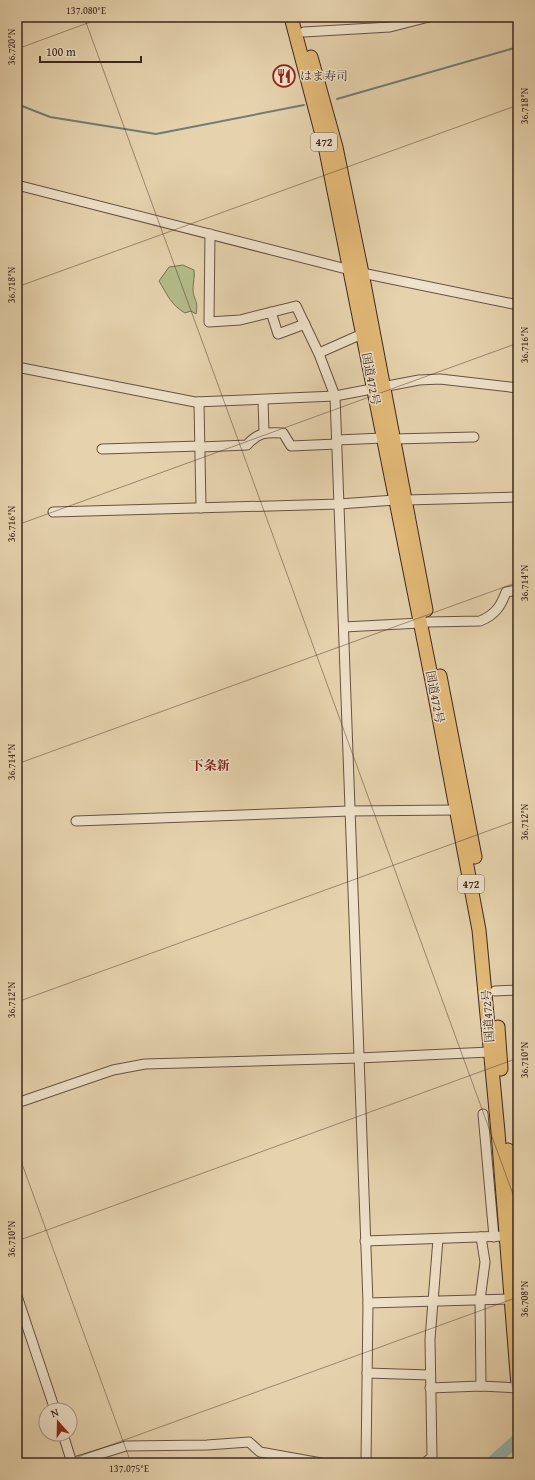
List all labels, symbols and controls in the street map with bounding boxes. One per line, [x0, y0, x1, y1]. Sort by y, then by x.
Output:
text: 137.080°E [66, 3, 106, 18]
text: 36.720°N [4, 28, 19, 65]
scale bar [40, 38, 141, 64]
text: 100 m [46, 43, 76, 60]
restaurant icon: はま寿司 [271, 63, 297, 89]
place label: はま寿司 [300, 67, 348, 84]
text: 36.718°N [517, 87, 532, 124]
road number: 472 [311, 133, 337, 151]
text: 36.718°N [4, 266, 19, 303]
text: 36.716°N [517, 326, 532, 363]
street label: 国道472号 [358, 351, 385, 407]
text: 36.716°N [4, 505, 19, 542]
text: 36.714°N [517, 564, 532, 601]
street label: 国道472号 [422, 669, 449, 725]
text: 36.714°N [4, 743, 19, 780]
district label: 下条新 [190, 756, 230, 775]
text: 36.712°N [517, 803, 532, 840]
road number: 472 [458, 875, 484, 893]
text: 36.712°N [4, 981, 19, 1018]
street label: 国道472号 [477, 989, 498, 1043]
text: 36.710°N [517, 1041, 532, 1078]
text: 36.710°N [4, 1220, 19, 1257]
text: 36.708°N [517, 1280, 532, 1317]
north arrow [38, 1402, 78, 1442]
text: N [48, 1404, 61, 1421]
text: 137.075°E [109, 1461, 149, 1476]

